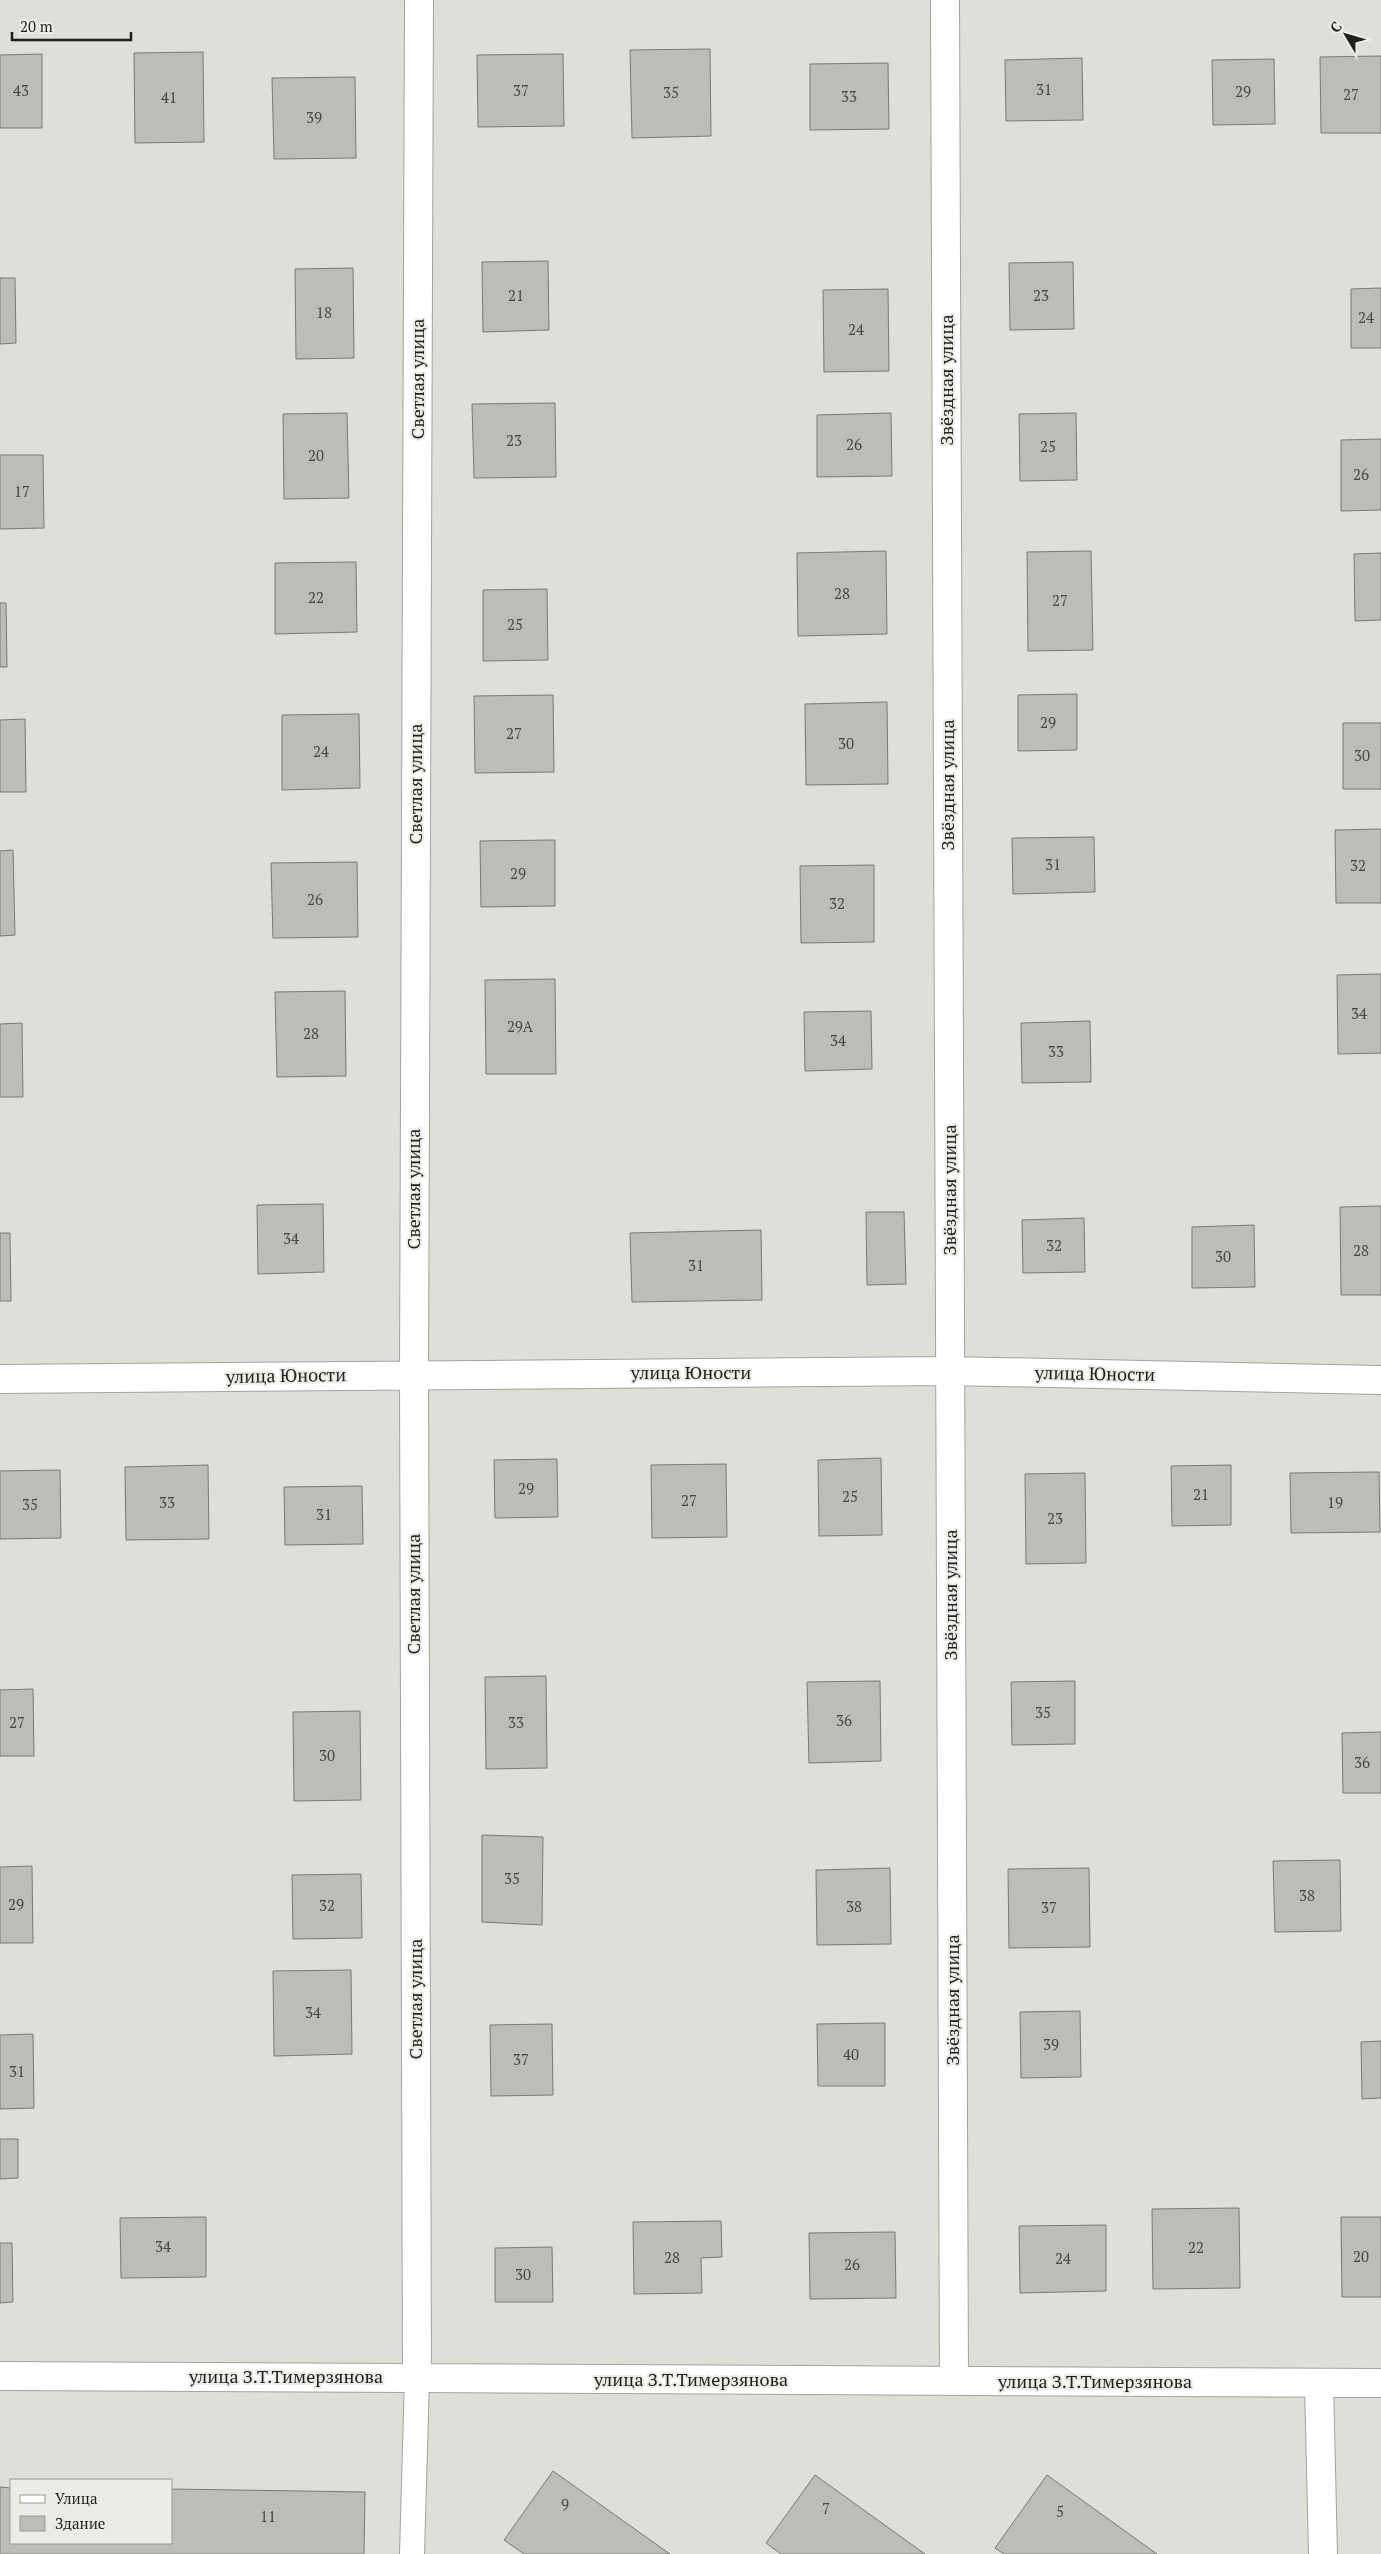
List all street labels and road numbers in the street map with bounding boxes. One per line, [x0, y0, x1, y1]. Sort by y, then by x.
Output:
street label: Звёздная улица [934, 314, 958, 446]
street label: Светлая улица [405, 319, 429, 439]
street label: Звёздная улица [935, 719, 959, 851]
street label: Светлая улица [403, 724, 427, 844]
street label: Звёздная улица [937, 1124, 961, 1256]
street label: Светлая улица [401, 1129, 425, 1249]
street label: улица Юности [630, 1360, 751, 1384]
street label: улица Юности [1034, 1360, 1155, 1386]
street label: улица Юности [225, 1362, 346, 1388]
street label: Звёздная улица [938, 1529, 962, 1661]
street label: Светлая улица [401, 1534, 425, 1654]
street label: Звёздная улица [940, 1934, 964, 2066]
street label: Светлая улица [403, 1939, 427, 2059]
street label: улица З.Т.Тимерзянова [188, 2364, 383, 2388]
street label: улица З.Т.Тимерзянова [593, 2367, 788, 2391]
street label: улица З.Т.Тимерзянова [997, 2369, 1192, 2393]

